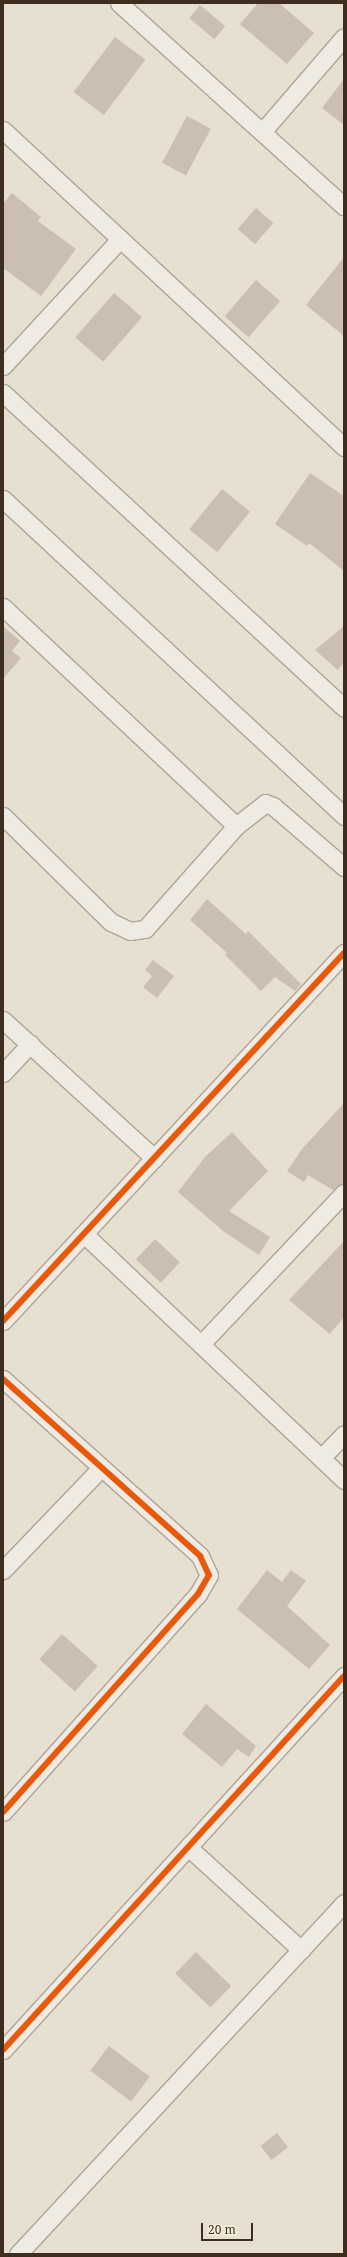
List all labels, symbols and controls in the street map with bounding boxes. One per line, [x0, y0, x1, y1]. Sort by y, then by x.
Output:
scale bar [203, 2215, 255, 2241]
text: 20 m [208, 2221, 236, 2238]

